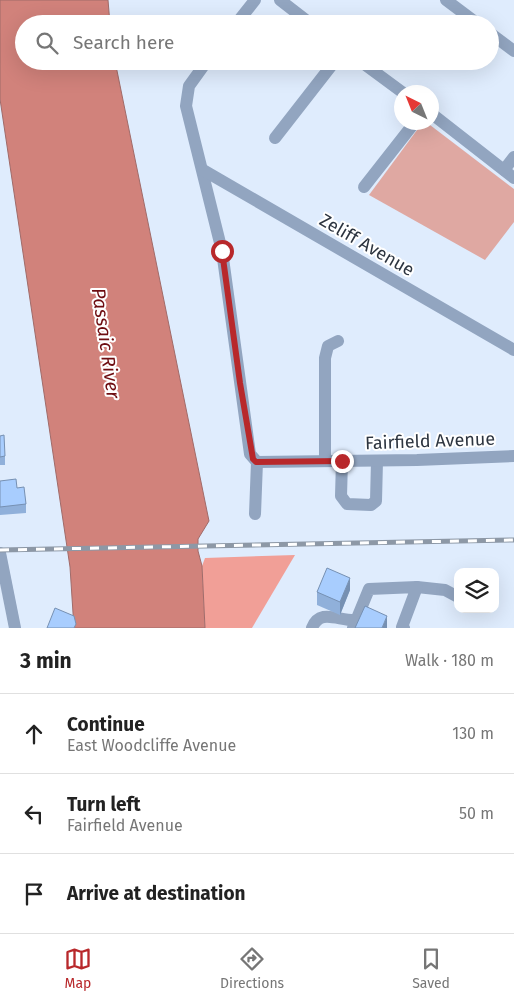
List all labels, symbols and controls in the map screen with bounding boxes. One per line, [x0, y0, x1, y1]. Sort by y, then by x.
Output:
search box [15, 15, 499, 70]
icon: search [33, 29, 61, 57]
text: Search here [73, 31, 174, 54]
north arrow [394, 85, 439, 130]
street label: Zeliff Avenue [316, 209, 418, 281]
route start [211, 240, 234, 263]
water label: Passaic River [87, 286, 125, 401]
street label: Fairfield Avenue [365, 428, 495, 454]
route end [331, 450, 354, 473]
map controls [454, 568, 499, 613]
button: layers [454, 568, 499, 613]
text: 3 min [20, 648, 72, 674]
text: Walk · 180 m [405, 651, 494, 670]
text: Continue [67, 713, 145, 736]
icon: ahead [20, 720, 48, 748]
text: 130 m [452, 724, 494, 743]
text: East Woodcliffe Avenue [67, 736, 236, 755]
text: Turn left [67, 793, 141, 816]
icon: left [20, 800, 48, 828]
text: 50 m [459, 804, 494, 823]
text: Fairfield Avenue [67, 816, 183, 835]
icon: arrive [20, 880, 48, 908]
text: Arrive at destination [67, 882, 246, 905]
tab: Map [64, 945, 92, 992]
tab: Directions [220, 945, 284, 992]
tab: Saved [412, 945, 450, 992]

